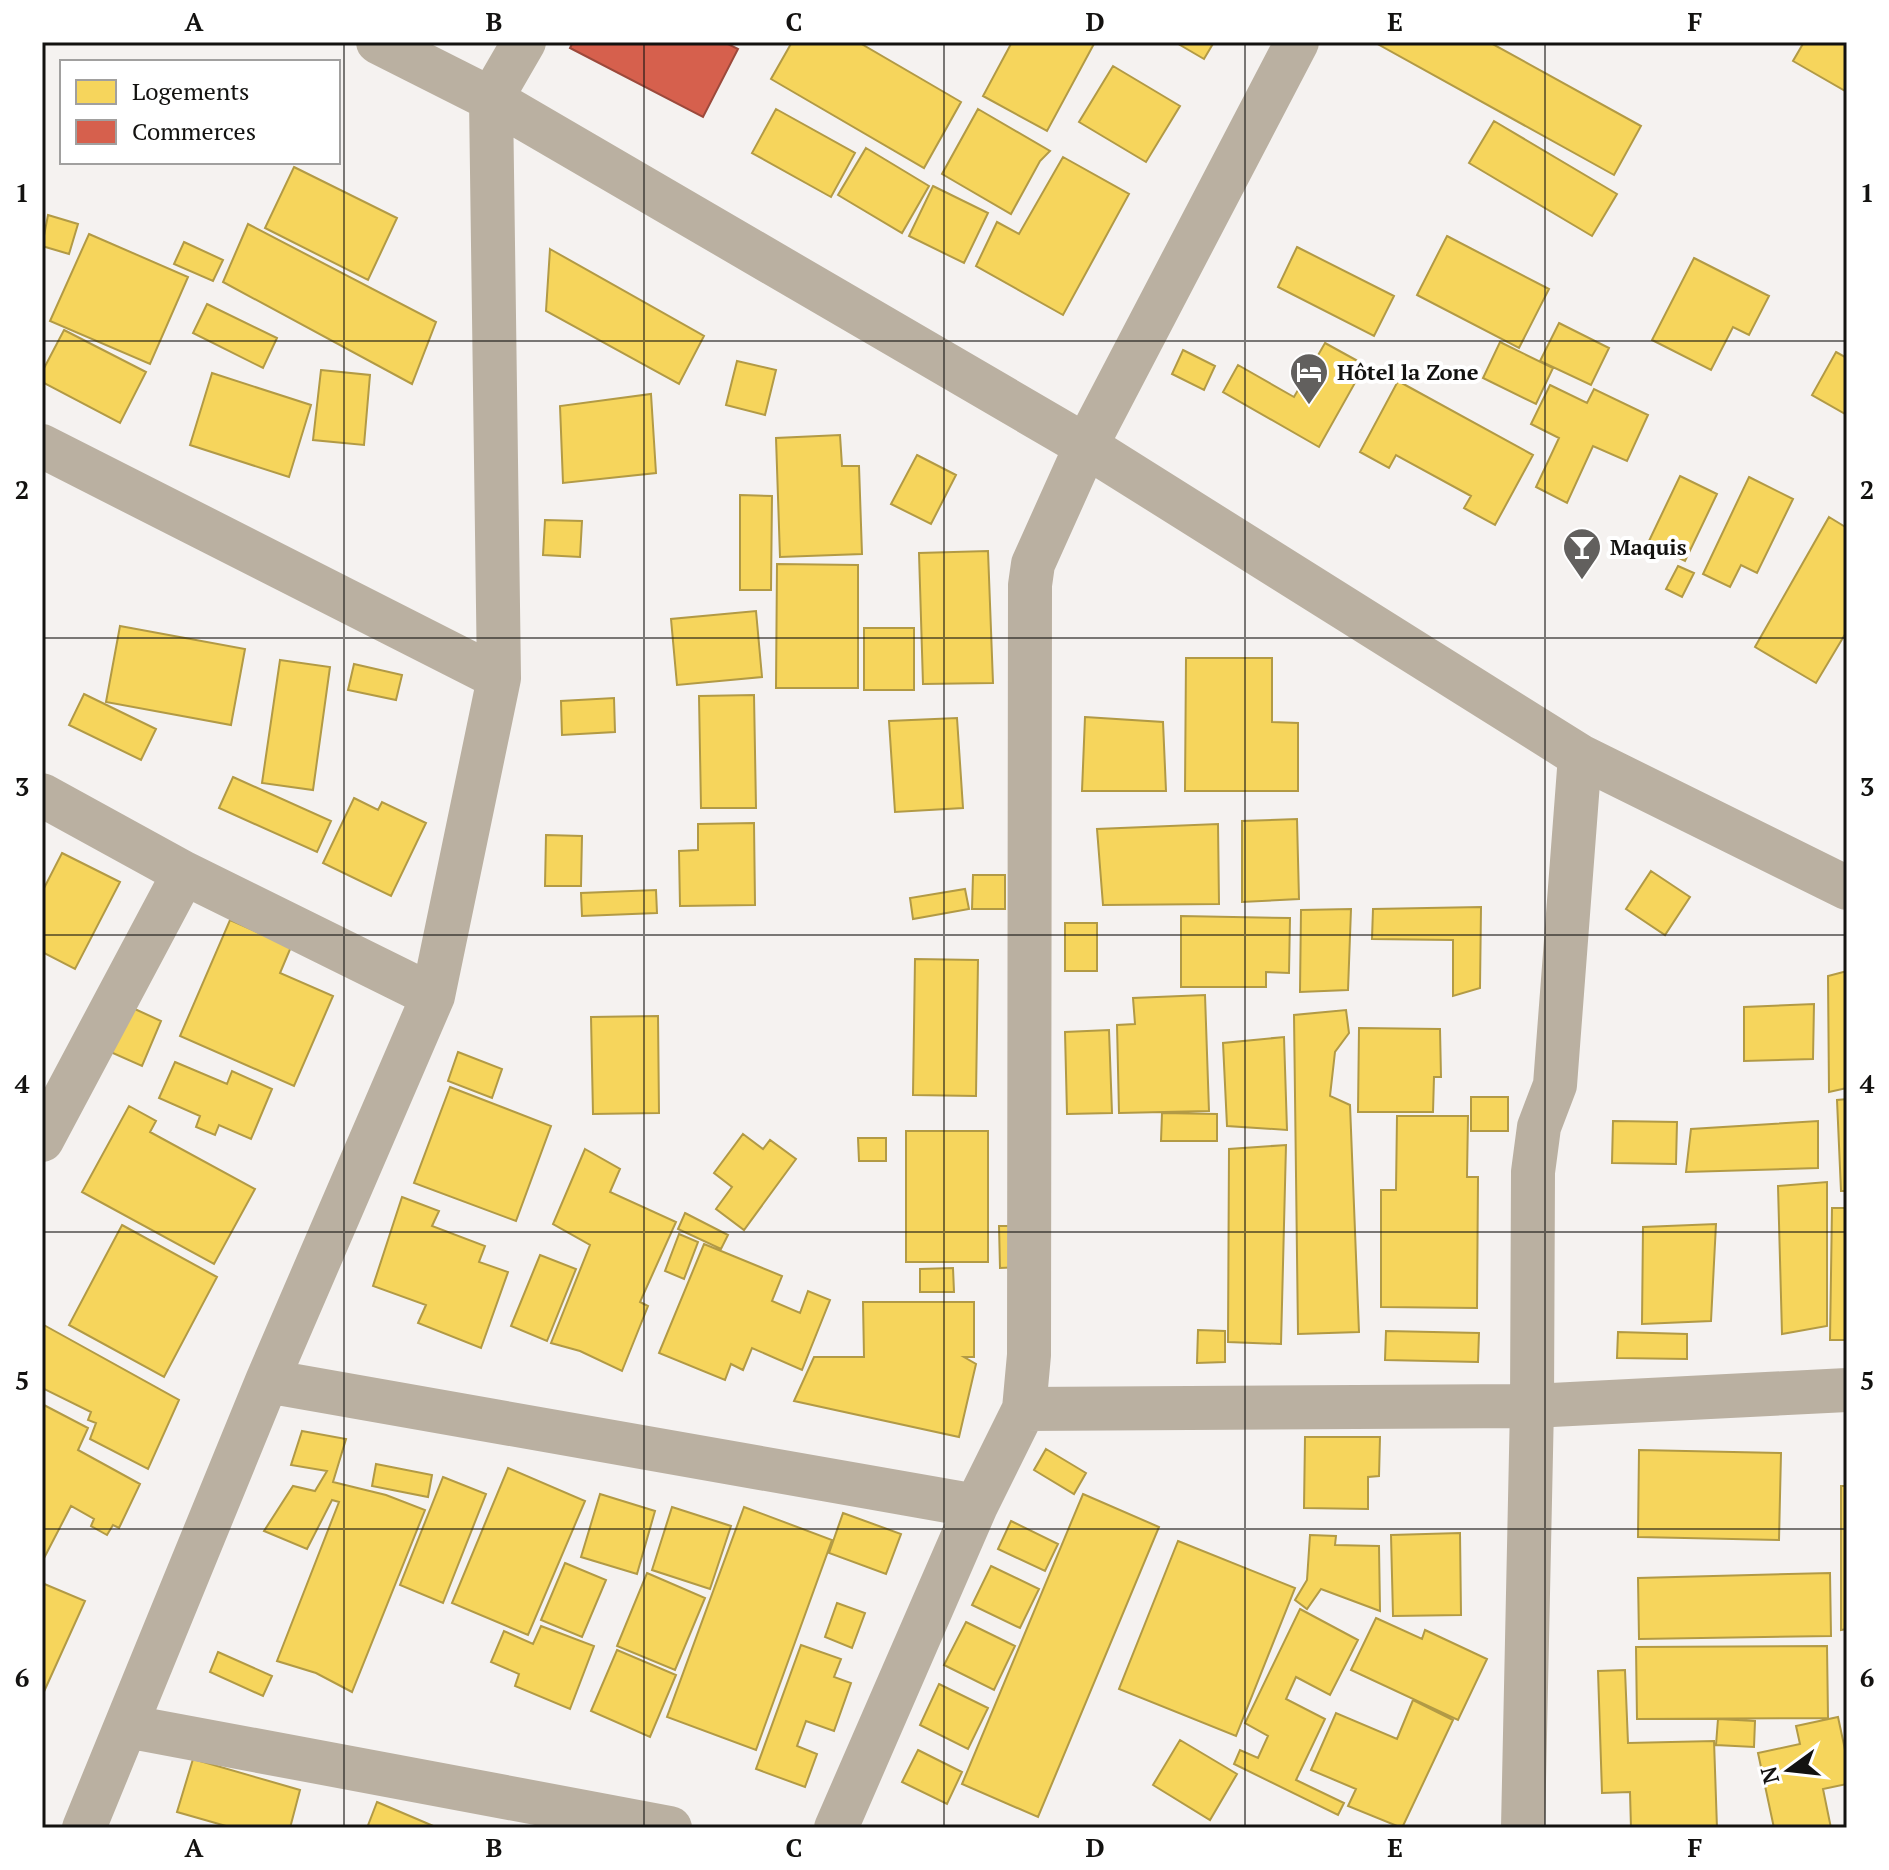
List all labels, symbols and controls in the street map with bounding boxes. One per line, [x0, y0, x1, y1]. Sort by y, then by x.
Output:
text: A [185, 4, 204, 38]
text: B [486, 4, 502, 38]
text: C [786, 4, 802, 38]
text: D [1085, 4, 1105, 38]
text: E [1387, 4, 1403, 38]
text: F [1688, 4, 1703, 38]
legend [60, 60, 340, 164]
text: Logements [132, 75, 249, 107]
text: Commerces [132, 115, 256, 147]
text: 1 [15, 175, 29, 209]
text: 1 [1860, 175, 1874, 209]
hotel icon: Hôtel la Zone [1288, 351, 1330, 406]
place label: Hôtel la Zone [1337, 357, 1479, 386]
text: 2 [15, 472, 29, 506]
text: 2 [1860, 472, 1874, 506]
bar icon: Maquis [1561, 526, 1603, 581]
place label: Maquis [1610, 532, 1687, 561]
text: 3 [15, 769, 29, 803]
text: 3 [1860, 769, 1874, 803]
text: 4 [15, 1066, 30, 1100]
text: 4 [1860, 1066, 1875, 1100]
text: 5 [15, 1363, 29, 1397]
text: 5 [1860, 1363, 1874, 1397]
text: 6 [15, 1660, 29, 1694]
text: 6 [1860, 1660, 1874, 1694]
north arrow [1749, 1730, 1829, 1810]
text: N [1753, 1763, 1785, 1787]
text: A [185, 1830, 204, 1864]
text: B [486, 1830, 502, 1864]
text: C [786, 1830, 802, 1864]
text: D [1085, 1830, 1105, 1864]
text: E [1387, 1830, 1403, 1864]
text: F [1688, 1830, 1703, 1864]

